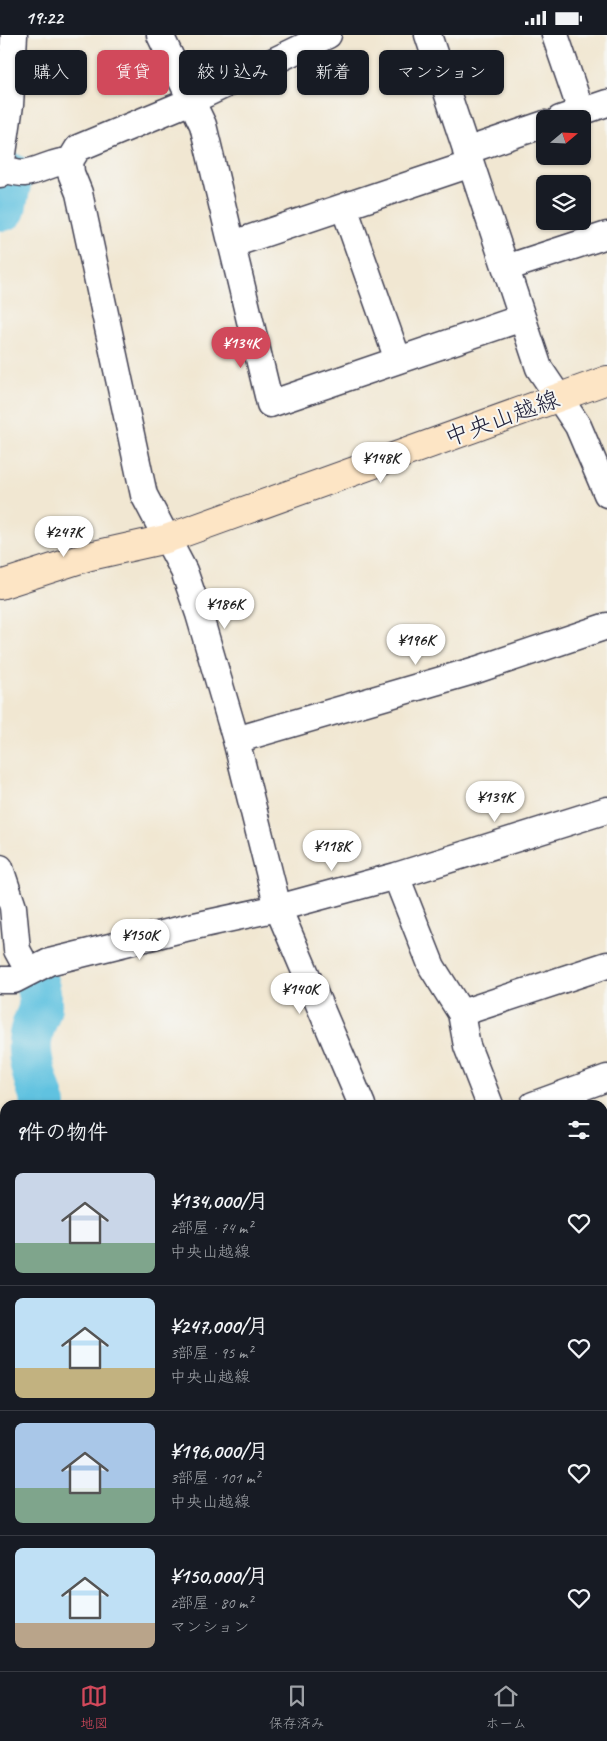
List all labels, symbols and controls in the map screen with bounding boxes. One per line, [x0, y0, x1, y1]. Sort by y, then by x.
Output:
text: 19:22 [25, 6, 63, 30]
chip: 購入 [15, 50, 87, 95]
chip: 賃貸 [97, 50, 169, 95]
chip: 絞り込み [179, 50, 287, 95]
chip: 新着 [297, 50, 369, 95]
chip: マンション [379, 50, 504, 95]
north arrow [536, 110, 591, 165]
map controls [536, 110, 591, 230]
button: layers [536, 175, 591, 230]
pin: ¥134K [206, 327, 276, 369]
text: ¥134K [223, 333, 259, 353]
street label: 中央山越線 [440, 383, 564, 453]
pin: ¥148K [346, 441, 416, 484]
text: ¥148K [363, 448, 399, 468]
pin: ¥247K [29, 515, 99, 558]
text: ¥247K [46, 522, 82, 542]
pin: ¥186K [190, 587, 260, 630]
text: ¥186K [206, 594, 244, 614]
pin: ¥196K [381, 623, 451, 666]
text: ¥196K [397, 630, 435, 650]
pin: ¥139K [460, 781, 530, 823]
text: ¥139K [477, 787, 513, 807]
pin: ¥118K [297, 829, 367, 872]
text: ¥118K [314, 836, 350, 856]
pin: ¥150K [105, 919, 175, 961]
text: ¥150K [122, 925, 158, 945]
pin: ¥140K [265, 973, 335, 1015]
text: ¥140K [282, 979, 318, 999]
icon: filters [565, 1116, 593, 1144]
text: 9件の物件 [15, 1119, 108, 1145]
text: ¥134,000/月 [170, 1188, 268, 1214]
icon: home [55, 1193, 115, 1253]
icon: heart [565, 1209, 593, 1237]
text: 2部屋 · 74 m² [170, 1218, 252, 1238]
text: 中央山越線 [170, 1242, 250, 1262]
text: ¥247,000/月 [170, 1313, 268, 1339]
icon: home [55, 1318, 115, 1378]
icon: heart [565, 1334, 593, 1362]
text: 3部屋 · 95 m² [170, 1343, 252, 1363]
text: 中央山越線 [170, 1367, 250, 1387]
text: ¥196,000/月 [170, 1438, 268, 1464]
icon: home [55, 1443, 115, 1503]
icon: heart [565, 1459, 593, 1487]
text: 3部屋 · 101 m² [170, 1468, 260, 1488]
text: 中央山越線 [170, 1492, 250, 1512]
text: ¥150,000/月 [170, 1563, 268, 1589]
icon: home [55, 1568, 115, 1628]
icon: heart [565, 1584, 593, 1612]
text: 2部屋 · 80 m² [170, 1593, 252, 1613]
text: マンション [170, 1617, 249, 1637]
tab: 地図 [80, 1682, 108, 1732]
tab: 保存済み [269, 1682, 325, 1732]
tab: ホーム [485, 1682, 527, 1732]

